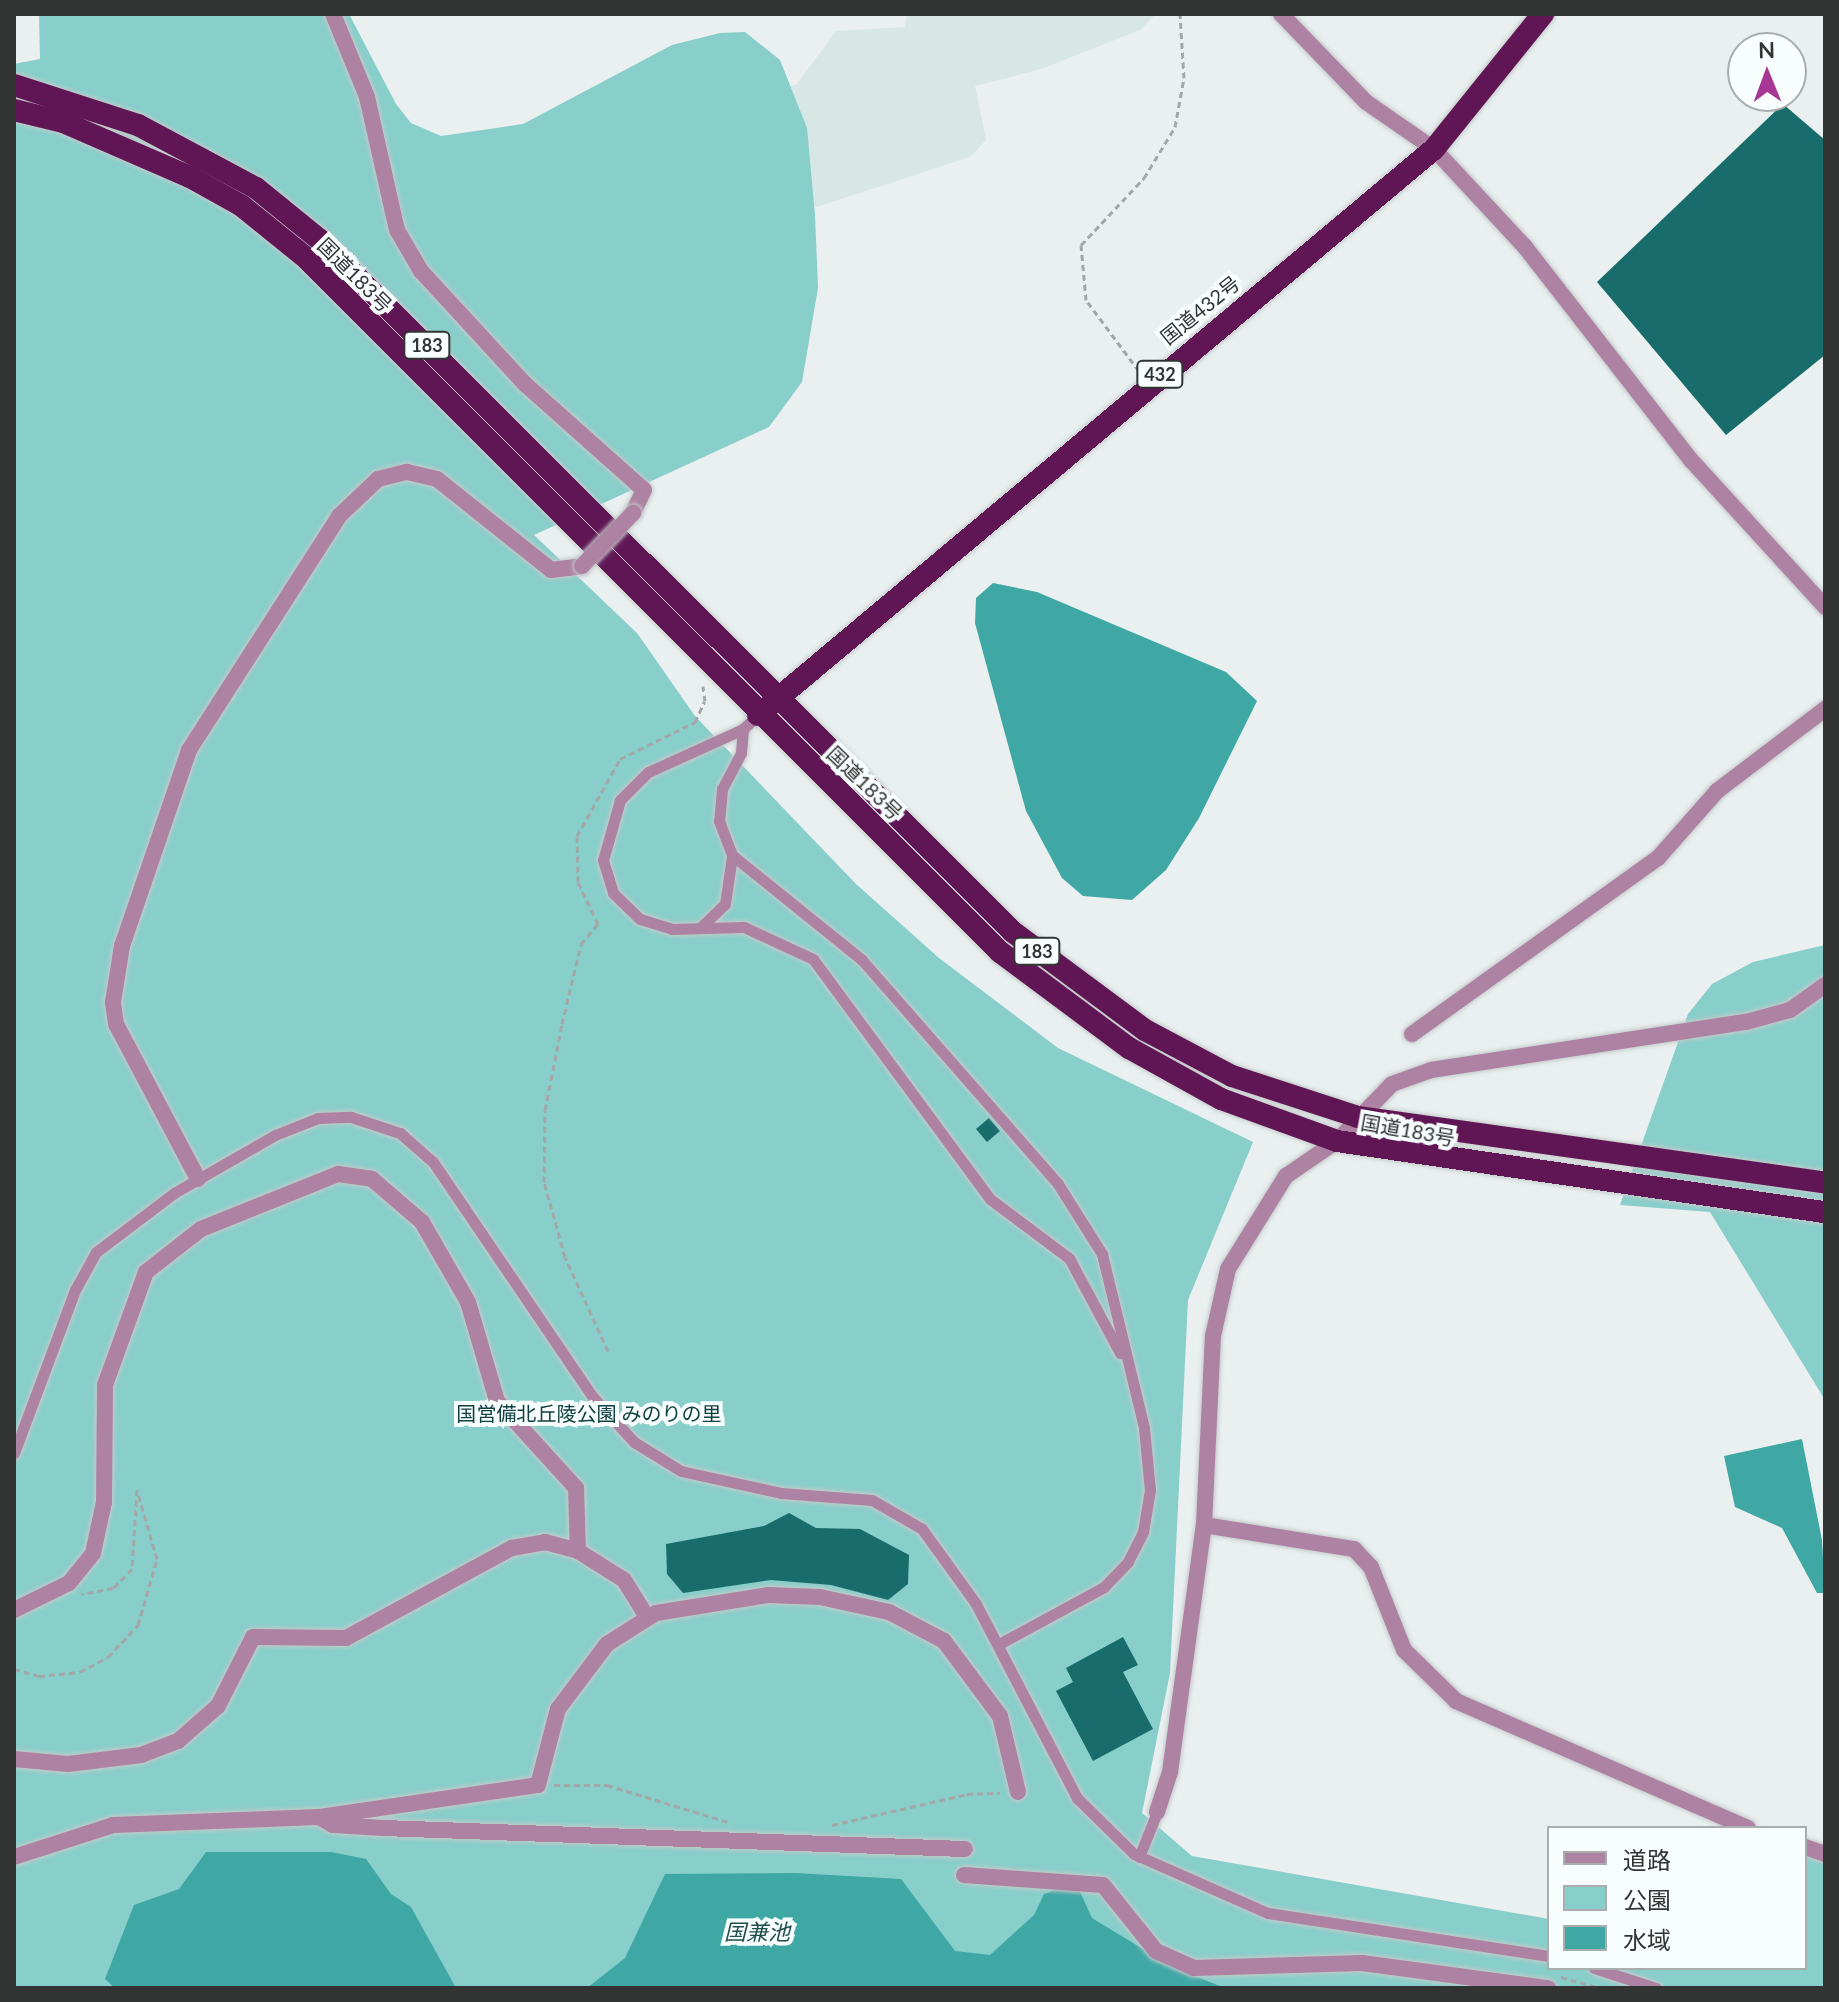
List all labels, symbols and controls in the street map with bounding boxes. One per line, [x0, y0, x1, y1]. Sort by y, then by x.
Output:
north arrow [1727, 32, 1807, 112]
text: N [1758, 36, 1775, 63]
street label: 国道183号 [313, 233, 397, 317]
street label: 国道432号 [1156, 271, 1244, 349]
road number: 183 [403, 331, 451, 359]
road number: 432 [1136, 360, 1184, 388]
street label: 国道183号 [823, 741, 907, 825]
road number: 183 [1013, 937, 1061, 965]
street label: 国道183号 [1359, 1110, 1457, 1150]
park label: 国営備北丘陵公園 みのりの里 [456, 1401, 722, 1425]
legend [1547, 1826, 1807, 1970]
text: 道路 [1623, 1845, 1671, 1874]
text: 公園 [1623, 1885, 1671, 1914]
water label: 国兼池 [724, 1919, 790, 1945]
text: 水域 [1623, 1925, 1671, 1954]

